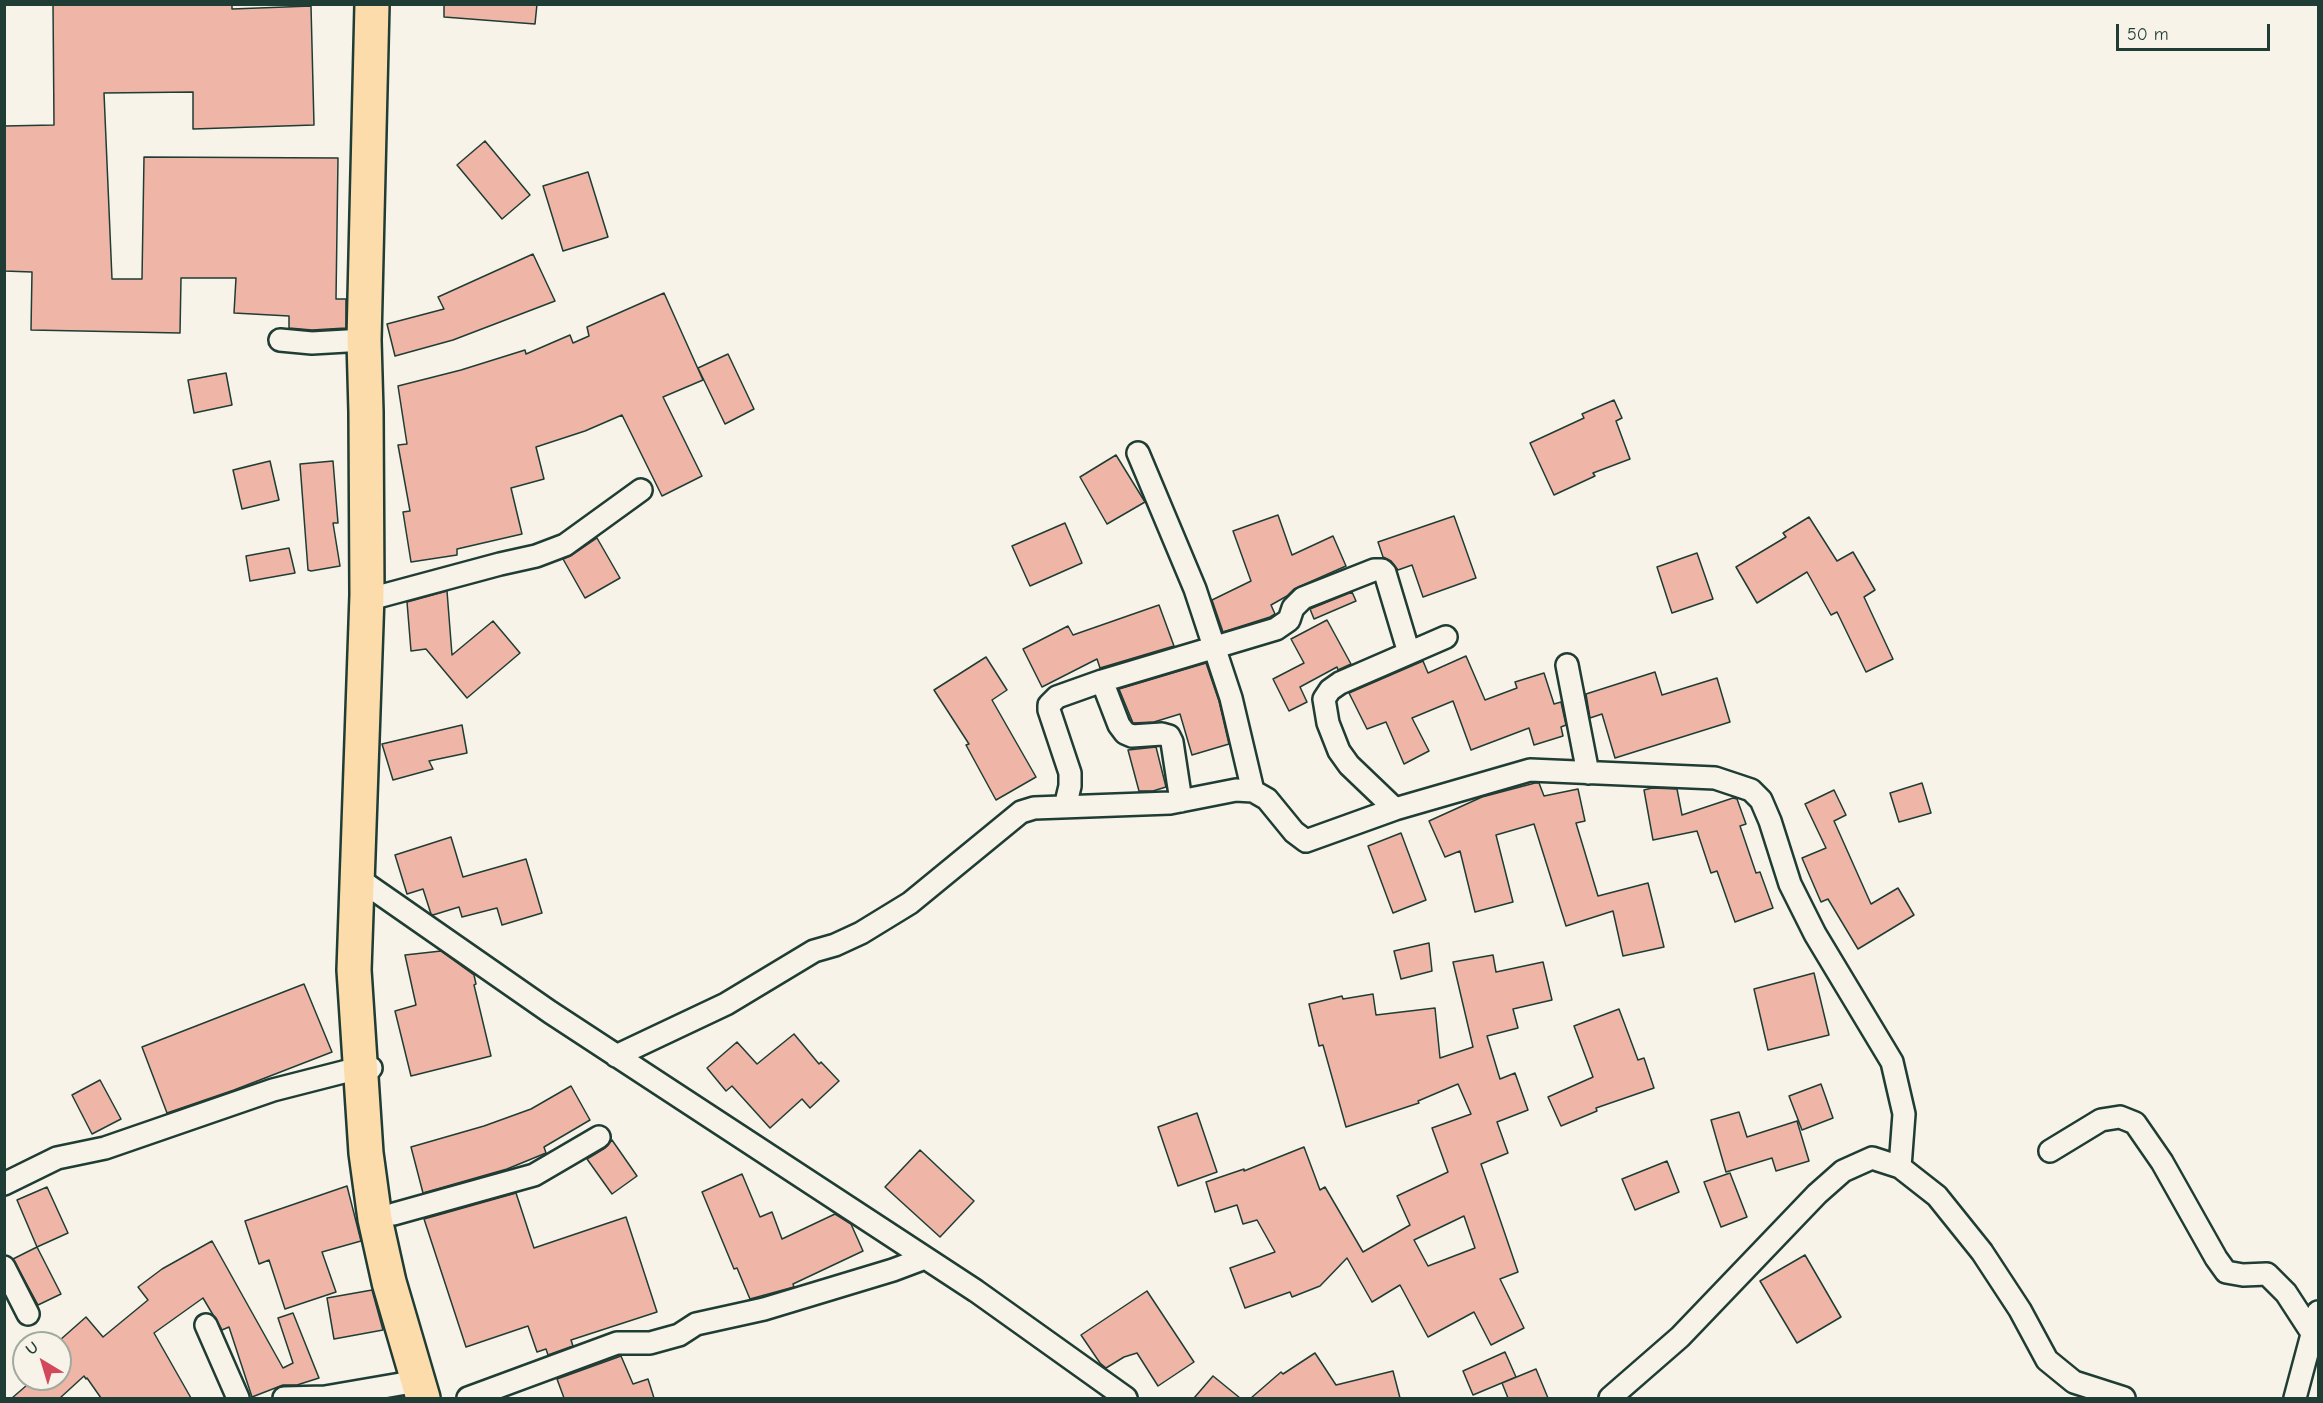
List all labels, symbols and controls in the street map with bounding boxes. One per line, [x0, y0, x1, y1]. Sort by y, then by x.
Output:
scale bar [2119, 12, 2274, 50]
text: 50 m [2127, 24, 2169, 45]
north arrow [12, 1331, 72, 1391]
text: U [22, 1338, 42, 1359]

